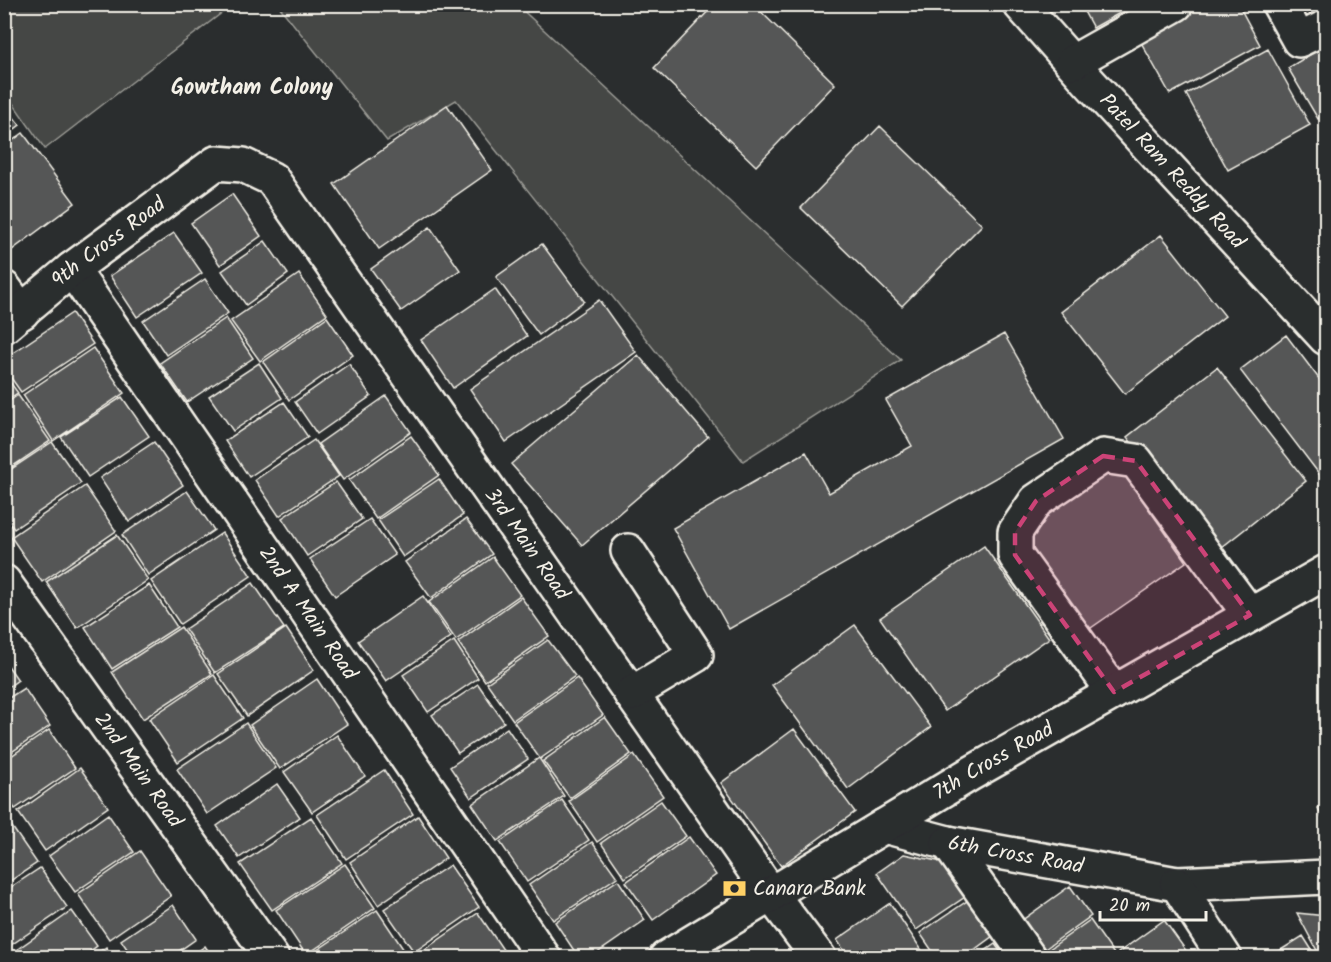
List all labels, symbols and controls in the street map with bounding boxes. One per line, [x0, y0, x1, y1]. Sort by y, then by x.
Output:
district label: Gowtham Colony [171, 71, 334, 106]
street label: Patel Ram Reddy Road [1091, 86, 1253, 257]
street label: 9th Cross Road [44, 188, 173, 296]
street label: 3rd Main Road [476, 481, 578, 608]
street label: 2nd A Main Road [250, 539, 366, 687]
street label: 2nd Main Road [85, 705, 191, 835]
street label: 7th Cross Road [926, 713, 1060, 809]
street label: 6th Cross Road [945, 827, 1087, 884]
place label: Canara Bank [753, 873, 866, 906]
bank icon: Canara Bank [722, 876, 748, 902]
scale bar [1100, 884, 1206, 922]
text: 20 m [1109, 892, 1150, 921]

